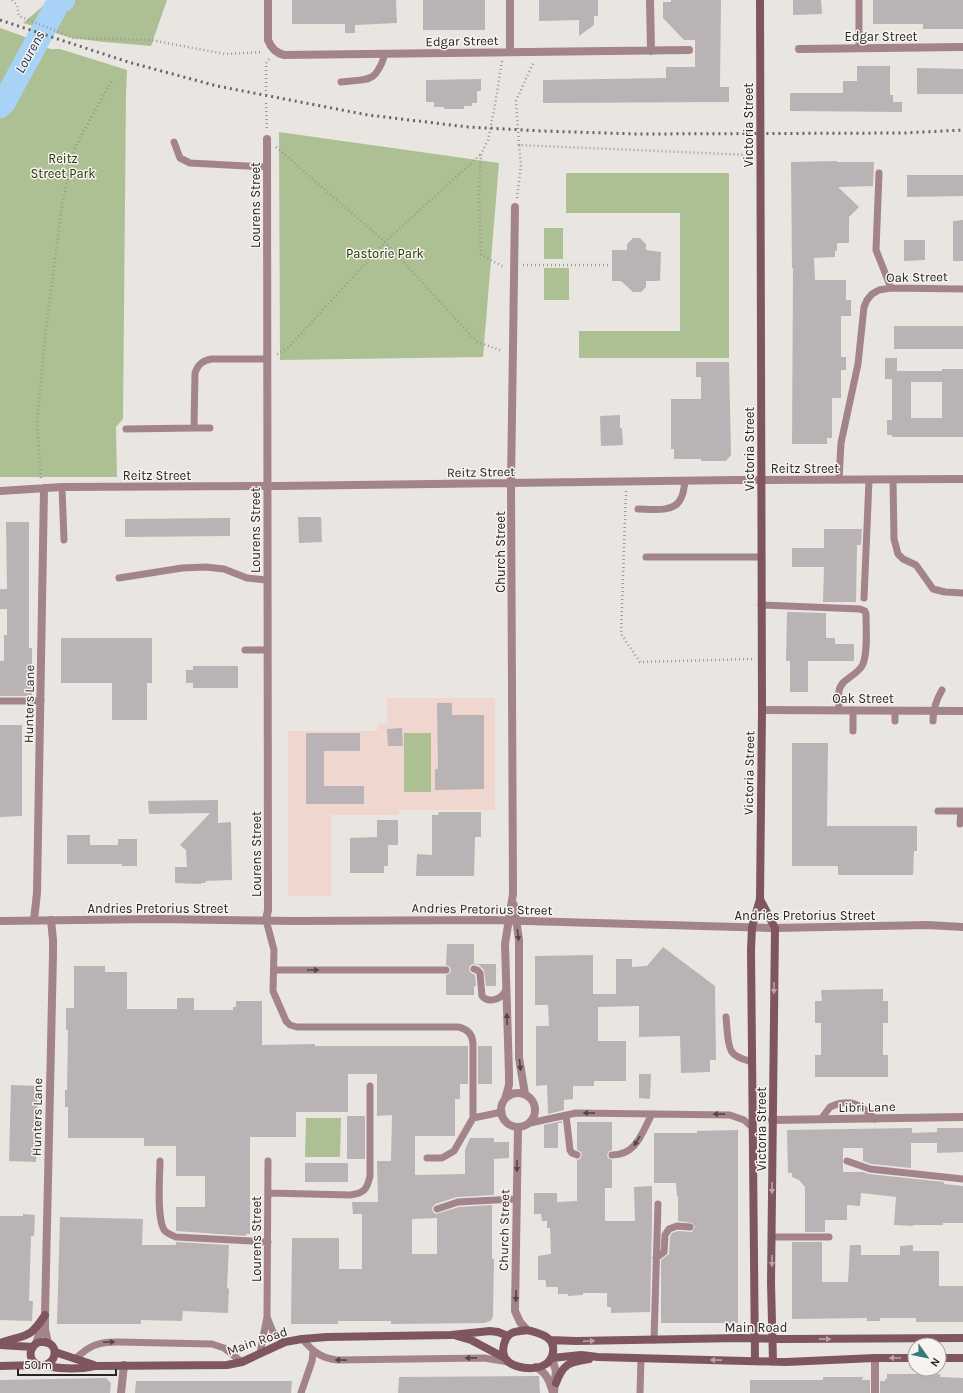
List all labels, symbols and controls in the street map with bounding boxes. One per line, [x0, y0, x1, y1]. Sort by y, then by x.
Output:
water label: Lourens [11, 27, 49, 76]
street label: Edgar Street [845, 29, 918, 44]
street label: Edgar Street [425, 33, 499, 49]
street label: Victoria Street [741, 83, 756, 167]
park label: Reitz Street Park [30, 151, 96, 181]
street label: Lourens Street [248, 162, 263, 248]
park label: Pastorie Park [346, 246, 424, 261]
street label: Oak Street [886, 269, 948, 285]
street label: Victoria Street [742, 407, 757, 491]
street label: Reitz Street [771, 461, 839, 476]
street label: Reitz Street [447, 464, 515, 480]
street label: Reitz Street [123, 468, 191, 483]
street label: Lourens Street [248, 487, 263, 573]
street label: Church Street [493, 511, 508, 593]
street label: Hunters Lane [21, 664, 37, 743]
street label: Oak Street [832, 691, 894, 706]
street label: Victoria Street [741, 731, 757, 815]
street label: Lourens Street [249, 811, 264, 897]
street label: Andries Pretorius Street [411, 900, 553, 918]
street label: Andries Pretorius Street [88, 901, 229, 916]
street label: Andries Pretorius Street [735, 908, 876, 923]
one-way arrow [515, 929, 521, 941]
one-way arrow [307, 967, 320, 973]
one-way arrow [771, 982, 777, 995]
one-way arrow [504, 1013, 511, 1025]
one-way arrow [516, 1059, 523, 1071]
street label: Hunters Lane [29, 1077, 45, 1156]
street label: Victoria Street [754, 1087, 769, 1171]
street label: Libri Lane [838, 1099, 896, 1115]
one-way arrow [582, 1110, 595, 1116]
one-way arrow [713, 1111, 725, 1118]
one-way arrow [634, 1135, 641, 1147]
one-way arrow [514, 1160, 520, 1173]
one-way arrow [769, 1182, 775, 1195]
street label: Church Street [496, 1189, 512, 1271]
street label: Lourens Street [249, 1196, 264, 1282]
one-way arrow [769, 1255, 775, 1268]
one-way arrow [512, 1290, 519, 1302]
street label: Main Road [725, 1320, 787, 1335]
street label: Main Road [225, 1324, 289, 1358]
one-way arrow [819, 1336, 832, 1342]
north arrow [907, 1337, 947, 1377]
one-way arrow [583, 1338, 596, 1344]
one-way arrow [103, 1339, 115, 1346]
scale bar [18, 1351, 116, 1377]
one-way arrow [464, 1355, 477, 1361]
one-way arrow [888, 1355, 901, 1361]
text: N [927, 1355, 943, 1369]
one-way arrow [334, 1357, 347, 1363]
one-way arrow [709, 1357, 722, 1363]
text: 50 m [24, 1358, 52, 1372]

